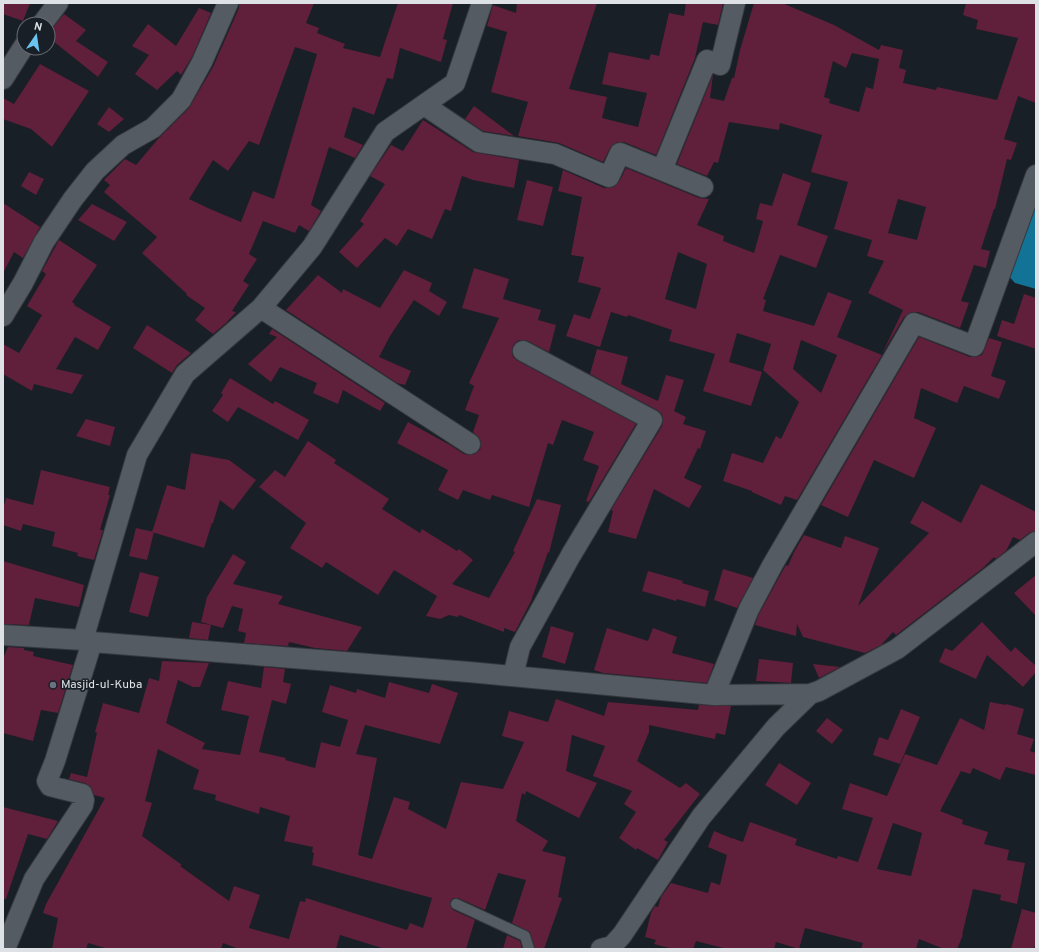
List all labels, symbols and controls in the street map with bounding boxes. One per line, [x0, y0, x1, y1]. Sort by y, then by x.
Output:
north arrow [16, 16, 56, 56]
text: N [33, 20, 43, 35]
place label: Masjid-ul-Kuba [61, 677, 142, 693]
marker: Masjid-ul-Kuba [48, 680, 58, 690]

